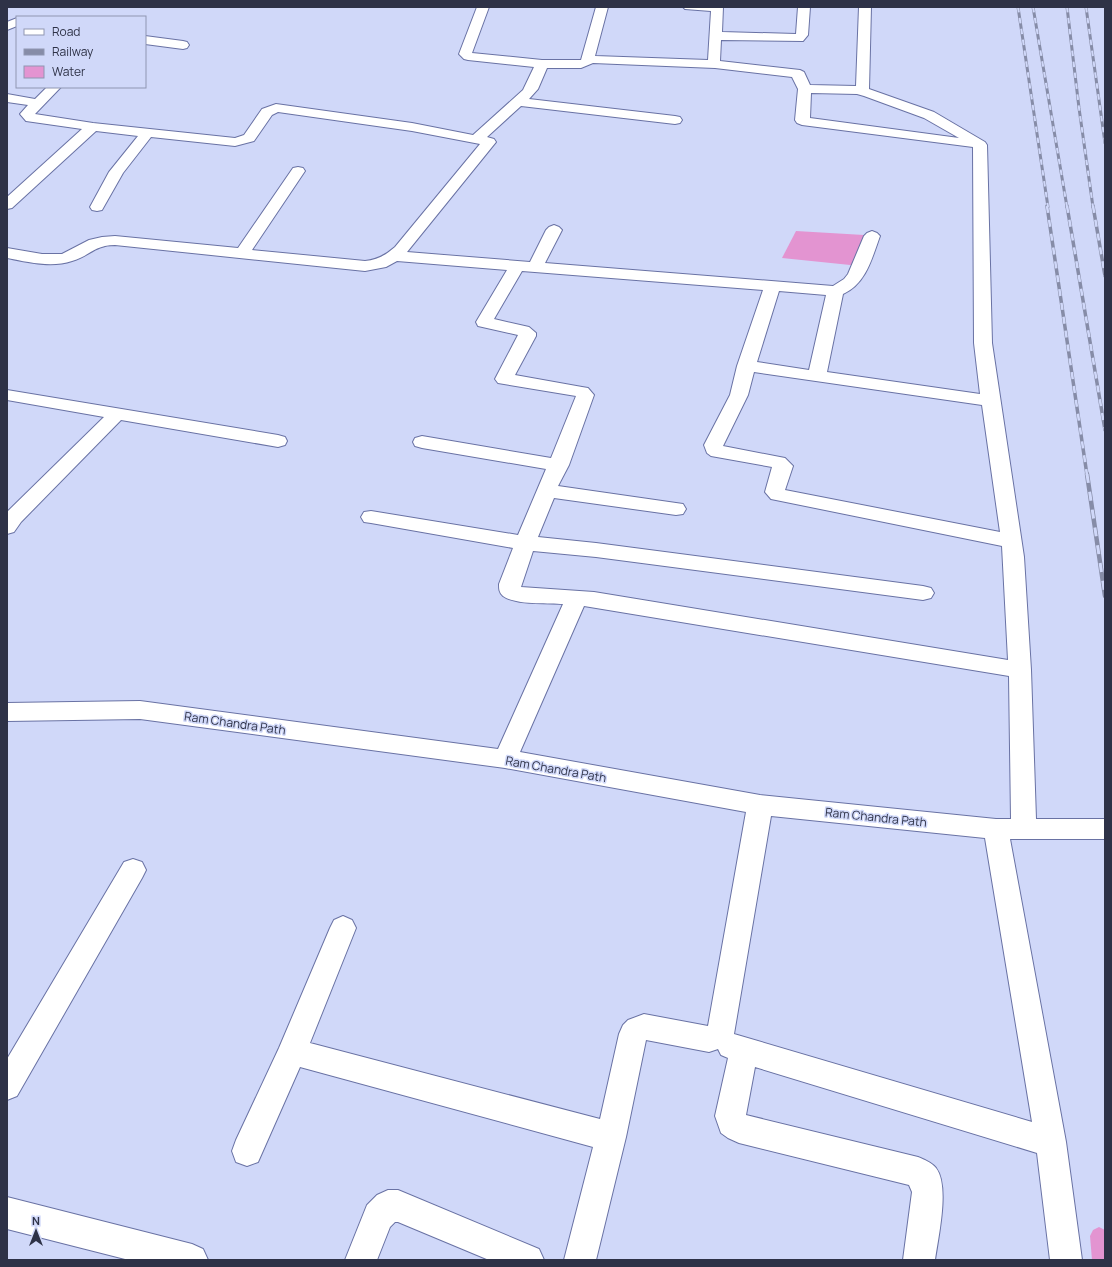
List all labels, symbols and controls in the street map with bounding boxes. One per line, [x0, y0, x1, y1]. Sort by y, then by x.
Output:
legend [16, 16, 146, 88]
text: Road [52, 23, 80, 40]
text: Railway [52, 43, 94, 60]
text: Water [52, 63, 86, 80]
street label: Ram Chandra Path [183, 707, 287, 739]
street label: Ram Chandra Path [504, 752, 608, 786]
street label: Ram Chandra Path [824, 803, 928, 831]
north arrow [16, 1211, 56, 1251]
text: N [32, 1213, 40, 1228]

